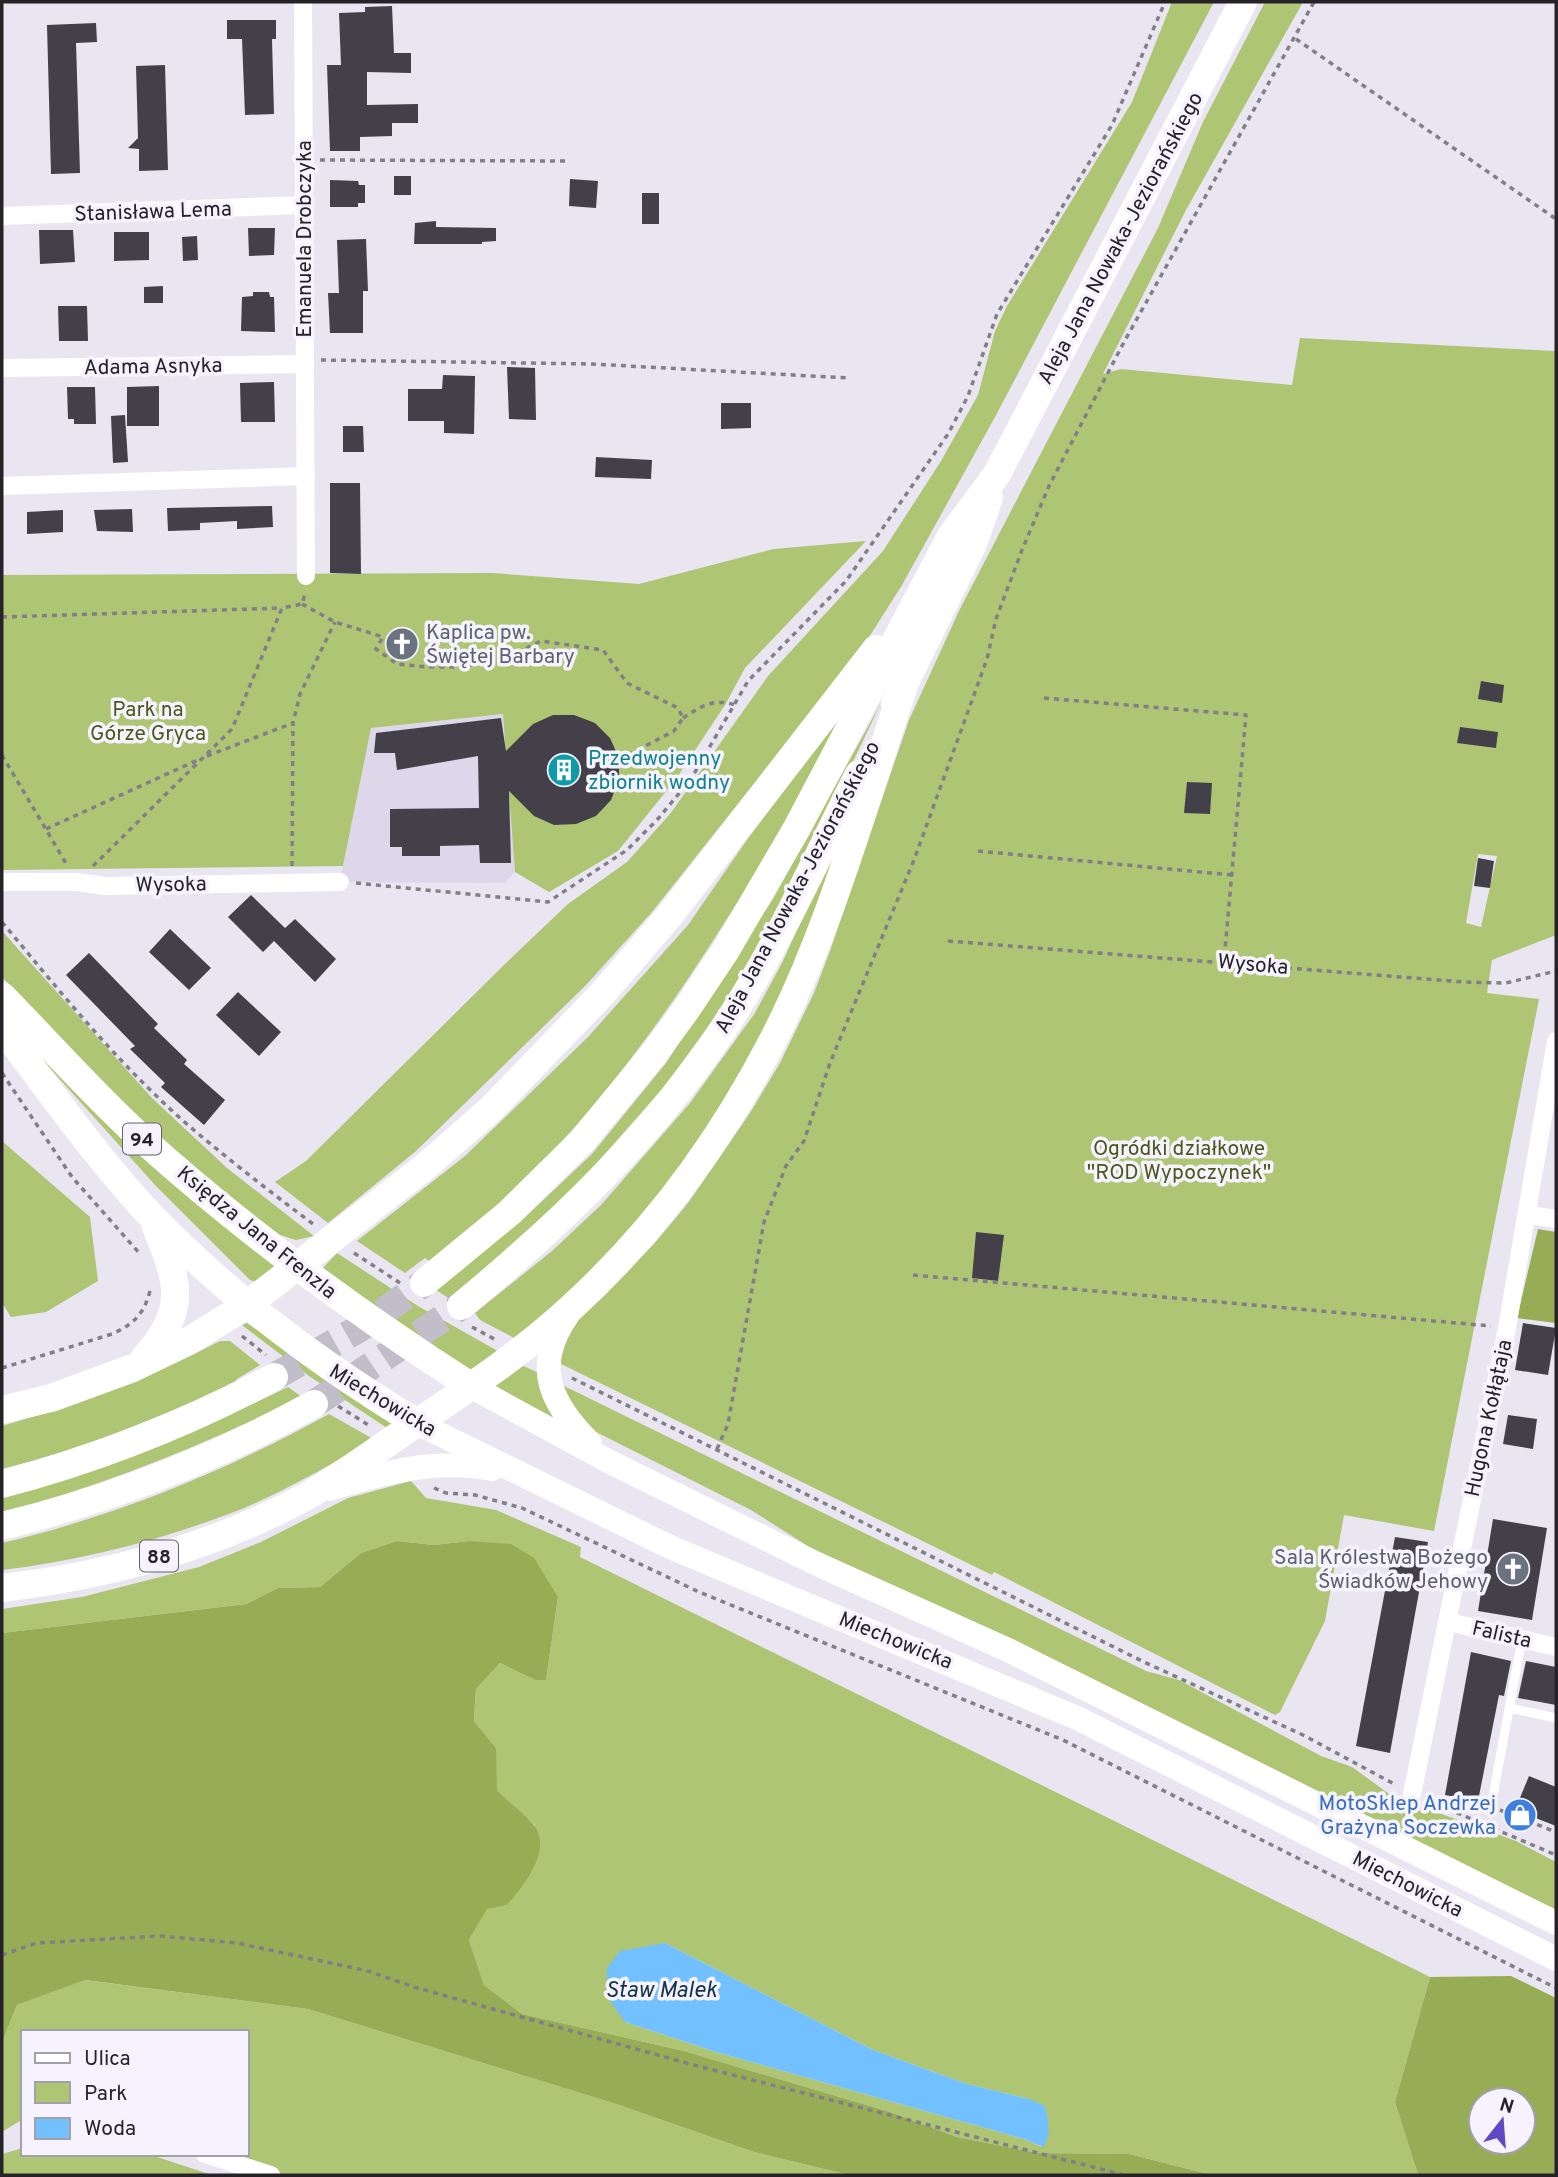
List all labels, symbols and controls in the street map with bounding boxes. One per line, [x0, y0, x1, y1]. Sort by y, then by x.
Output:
street label: Aleja Jana Nowaka-Jeziorańskiego [1033, 88, 1210, 390]
street label: Emanuela Drobczyka [292, 140, 319, 338]
street label: Stanisława Lema [74, 196, 232, 229]
street label: Adama Asnyka [83, 353, 223, 382]
place label: Kaplica pw. Świętej Barbary [426, 620, 575, 671]
church icon: Kaplica pw. Świętej Barbary [383, 625, 421, 663]
park label: Park na Górze Gryca [90, 697, 206, 748]
street label: Aleja Jana Nowaka-Jeziorańskiego [710, 737, 887, 1039]
place label: Przedwojenny zbiornik wodny [588, 746, 730, 797]
building icon: Przedwojenny zbiornik wodny [545, 751, 583, 789]
street label: Wysoka [135, 871, 207, 900]
street label: Wysoka [1216, 949, 1289, 982]
road number: 94 [123, 1124, 161, 1154]
park label: Ogródki działkowe "ROD Wypoczynek" [1087, 1136, 1271, 1187]
street label: Księdza Jana Frenzla [171, 1160, 341, 1306]
street label: Hugona Kołłątaja [1460, 1337, 1519, 1500]
street label: Miechowicka [324, 1359, 441, 1444]
road number: 88 [140, 1540, 178, 1572]
place label: Sala Królestwa Bożego Świadków Jehowy [1274, 1545, 1488, 1596]
church icon: Sala Królestwa Bożego Świadków Jehowy [1494, 1550, 1532, 1588]
street label: Miechowicka [834, 1606, 956, 1676]
street label: Falista [1469, 1616, 1534, 1655]
place label: MotoSklep Andrzej Grażyna Soczewka [1319, 1791, 1496, 1842]
shop icon: MotoSklep Andrzej Grażyna Soczewka [1501, 1796, 1539, 1834]
street label: Miechowicka [1347, 1846, 1467, 1925]
water label: Staw Malek [605, 1977, 717, 2006]
legend [21, 2030, 248, 2156]
text: Ulica [84, 2046, 131, 2073]
text: Park [84, 2081, 127, 2108]
north arrow [1467, 2086, 1537, 2156]
text: N [1496, 2093, 1516, 2120]
text: Woda [84, 2116, 136, 2143]

